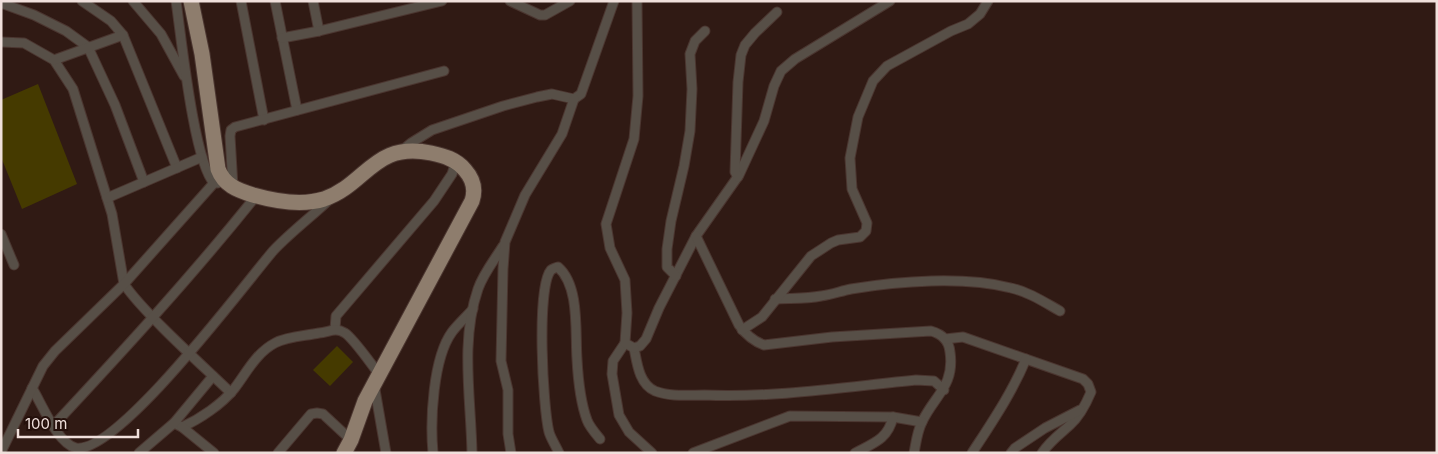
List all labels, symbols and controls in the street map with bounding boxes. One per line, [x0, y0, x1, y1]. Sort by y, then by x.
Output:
scale bar [18, 406, 138, 438]
text: 100 m [25, 414, 67, 433]

